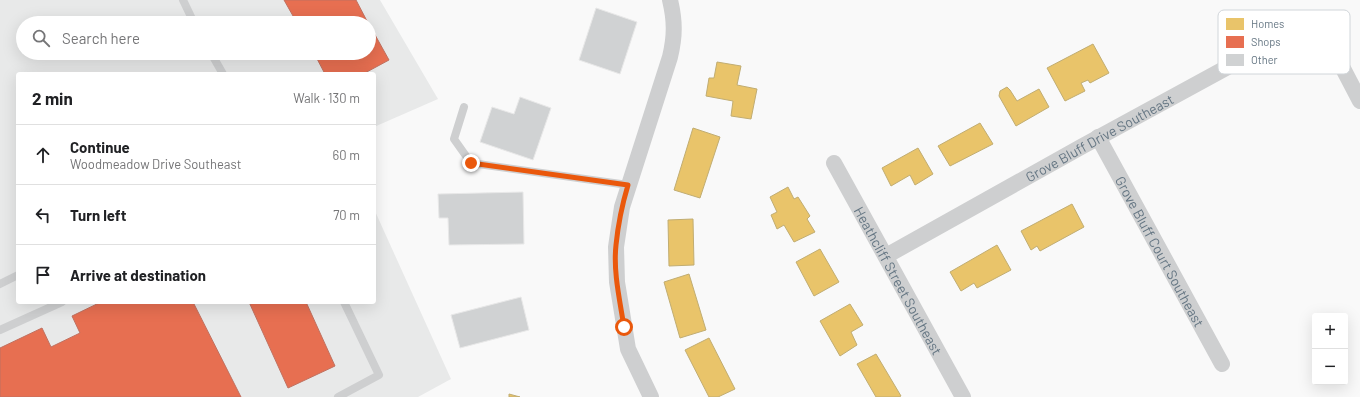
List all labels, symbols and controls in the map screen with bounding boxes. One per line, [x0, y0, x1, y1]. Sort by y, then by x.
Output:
legend [1218, 10, 1350, 74]
search box [16, 16, 376, 60]
text: Homes [1251, 17, 1284, 30]
icon: search [30, 27, 52, 49]
text: Search here [62, 29, 140, 47]
text: Shops [1251, 35, 1281, 48]
text: Other [1251, 53, 1278, 66]
text: 2 min [32, 88, 73, 108]
text: Walk · 130 m [293, 90, 360, 106]
street label: Grove Bluff Drive Southeast [1022, 90, 1176, 185]
text: Continue [70, 138, 130, 156]
icon: ahead [32, 144, 54, 166]
text: 60 m [333, 147, 360, 163]
route end [462, 154, 480, 172]
text: Woodmeadow Drive Southeast [70, 156, 241, 172]
street label: Grove Bluff Court Southeast [1112, 173, 1208, 329]
street label: Heathcliff Street Southeast [851, 203, 946, 357]
icon: left [32, 204, 54, 226]
text: Turn left [70, 206, 126, 224]
text: 70 m [333, 207, 360, 223]
icon: arrive [32, 264, 54, 286]
text: Arrive at destination [70, 266, 206, 284]
map controls [1312, 313, 1348, 385]
button: + [1312, 313, 1348, 349]
route start [615, 318, 633, 336]
button: − [1312, 349, 1348, 385]

